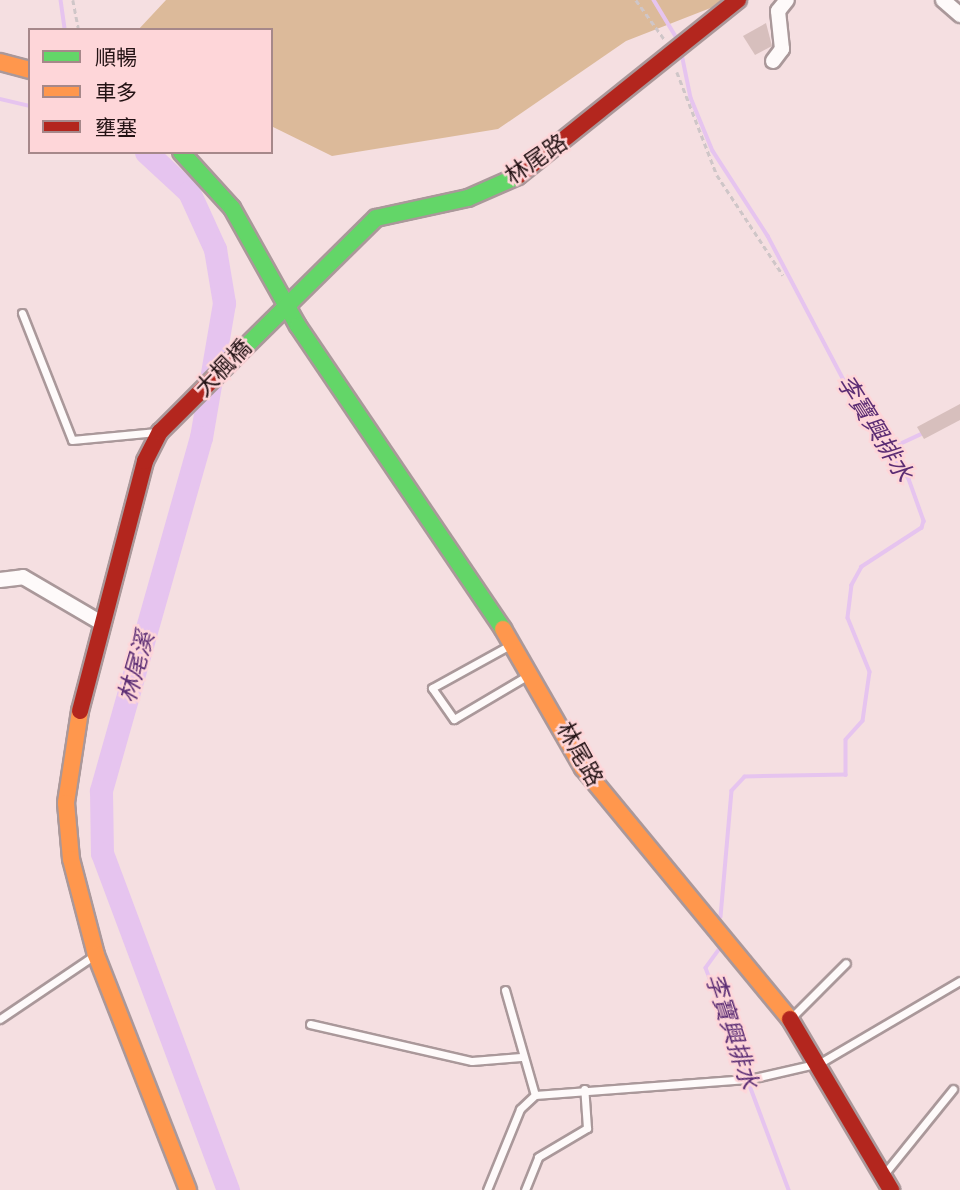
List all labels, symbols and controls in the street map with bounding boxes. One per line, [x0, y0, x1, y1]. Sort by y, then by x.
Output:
legend [28, 28, 273, 154]
text: 順暢 [95, 44, 137, 72]
text: 車多 [95, 79, 137, 107]
text: 壅塞 [95, 114, 137, 142]
street label: 林尾路 [500, 128, 572, 190]
street label: 大楓橋 [189, 334, 257, 402]
water label: 李寶興排水 [831, 369, 919, 487]
water label: 林尾溪 [112, 628, 160, 706]
street label: 林尾路 [551, 717, 609, 791]
water label: 李寶興排水 [700, 969, 764, 1093]

